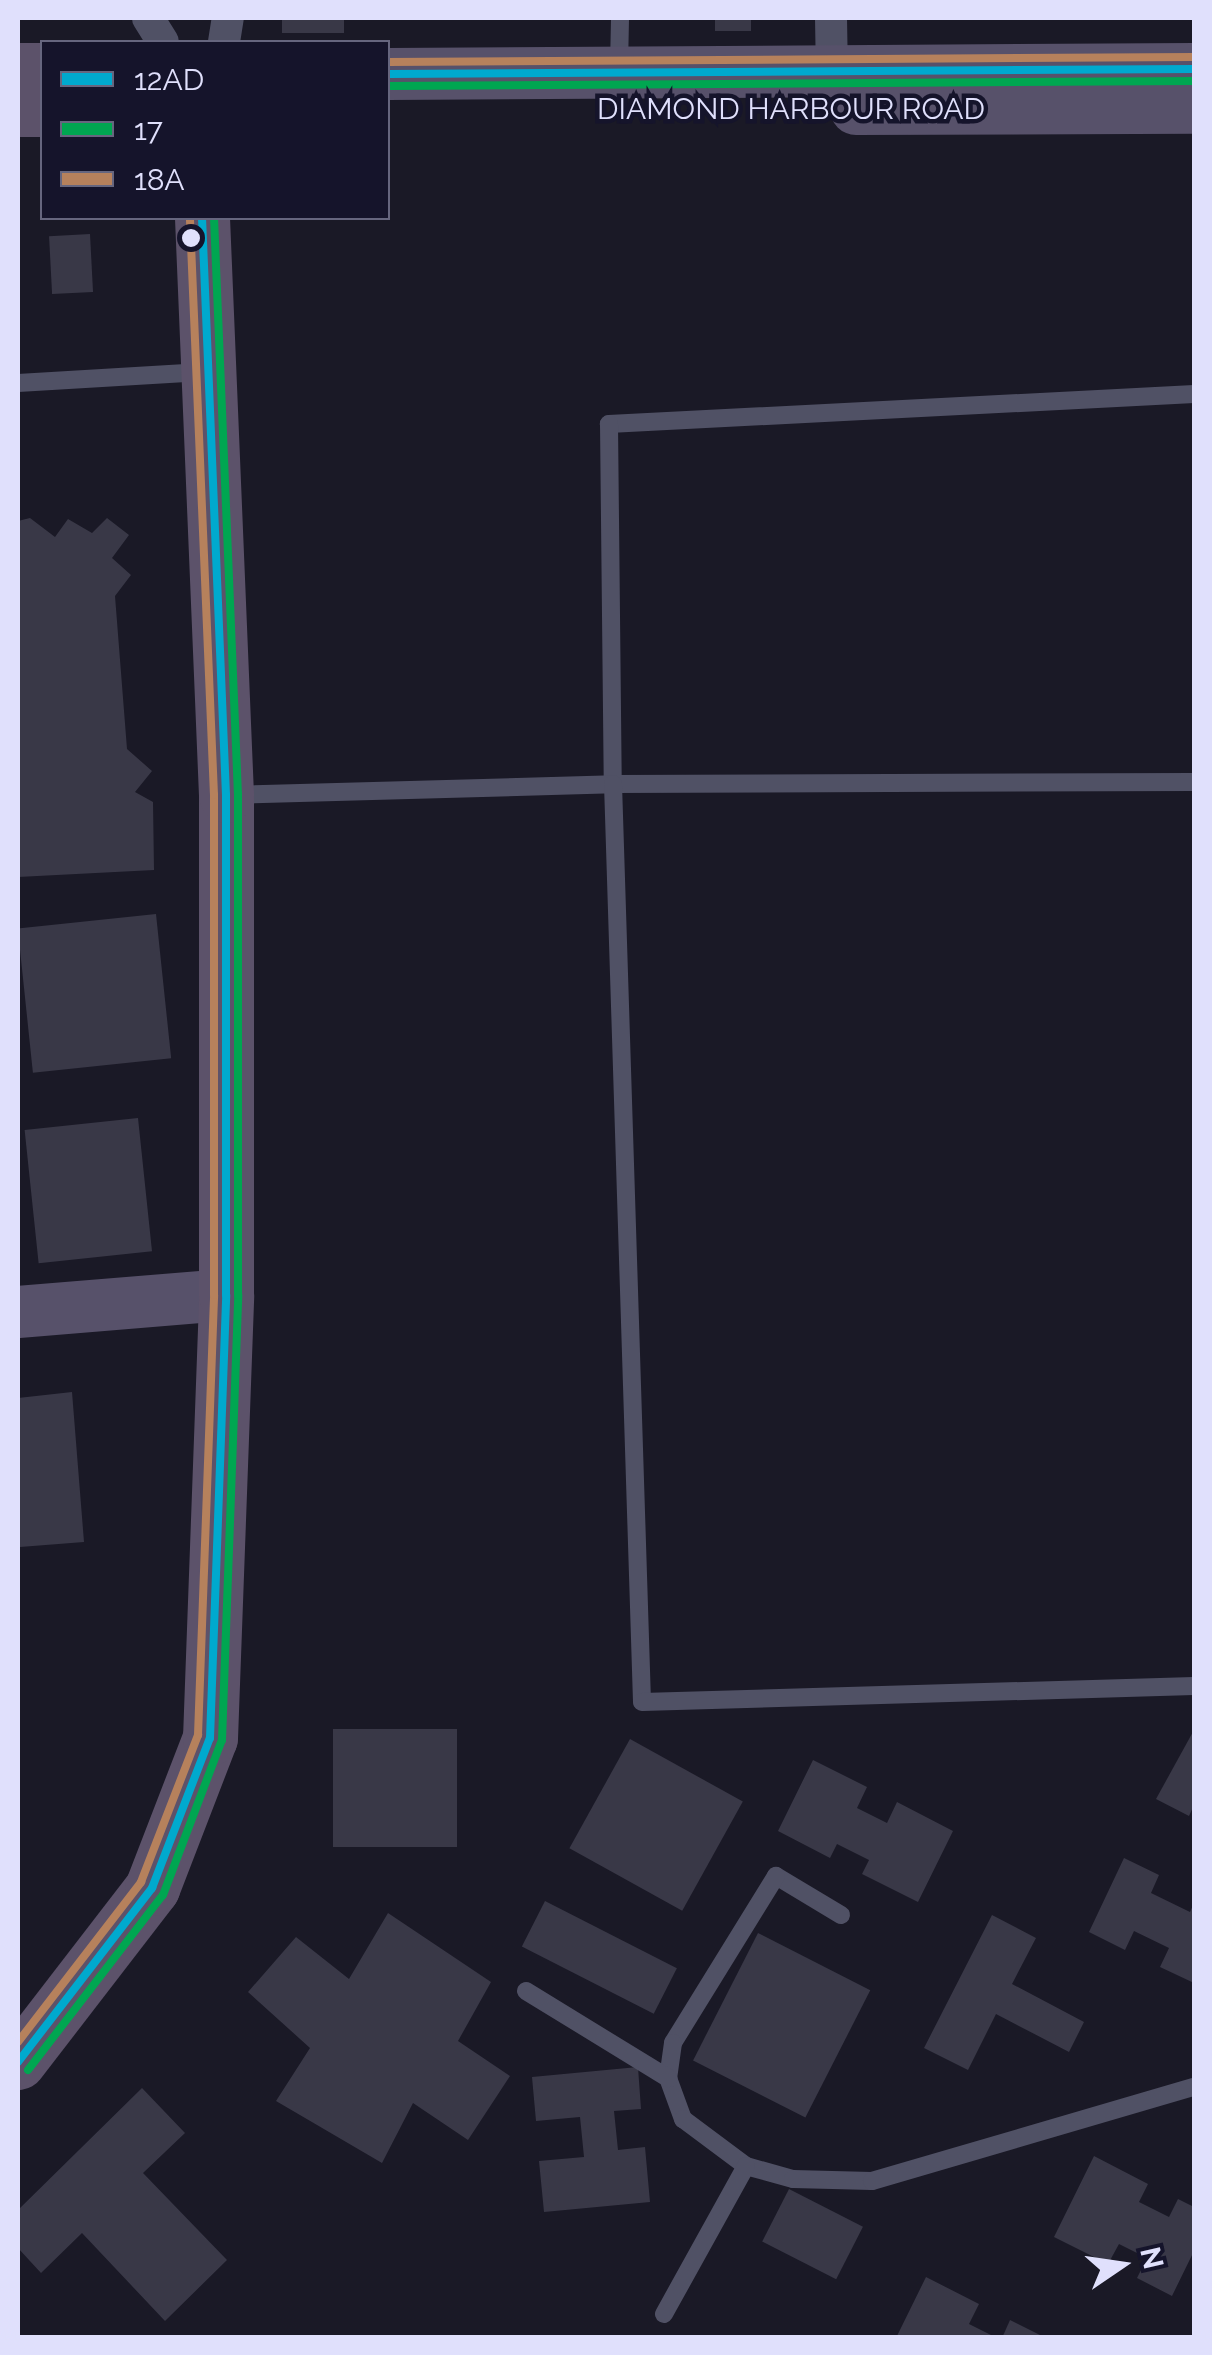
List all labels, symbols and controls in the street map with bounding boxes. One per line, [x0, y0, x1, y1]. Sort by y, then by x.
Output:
legend [40, 40, 390, 220]
text: 12AD [134, 62, 204, 97]
street label: DIAMOND HARBOUR ROAD [597, 91, 985, 127]
text: 17 [134, 112, 163, 147]
text: 18A [134, 162, 185, 197]
unlabelled marker [181, 228, 201, 248]
north arrow [1072, 2215, 1172, 2315]
text: N [1133, 2244, 1170, 2272]

